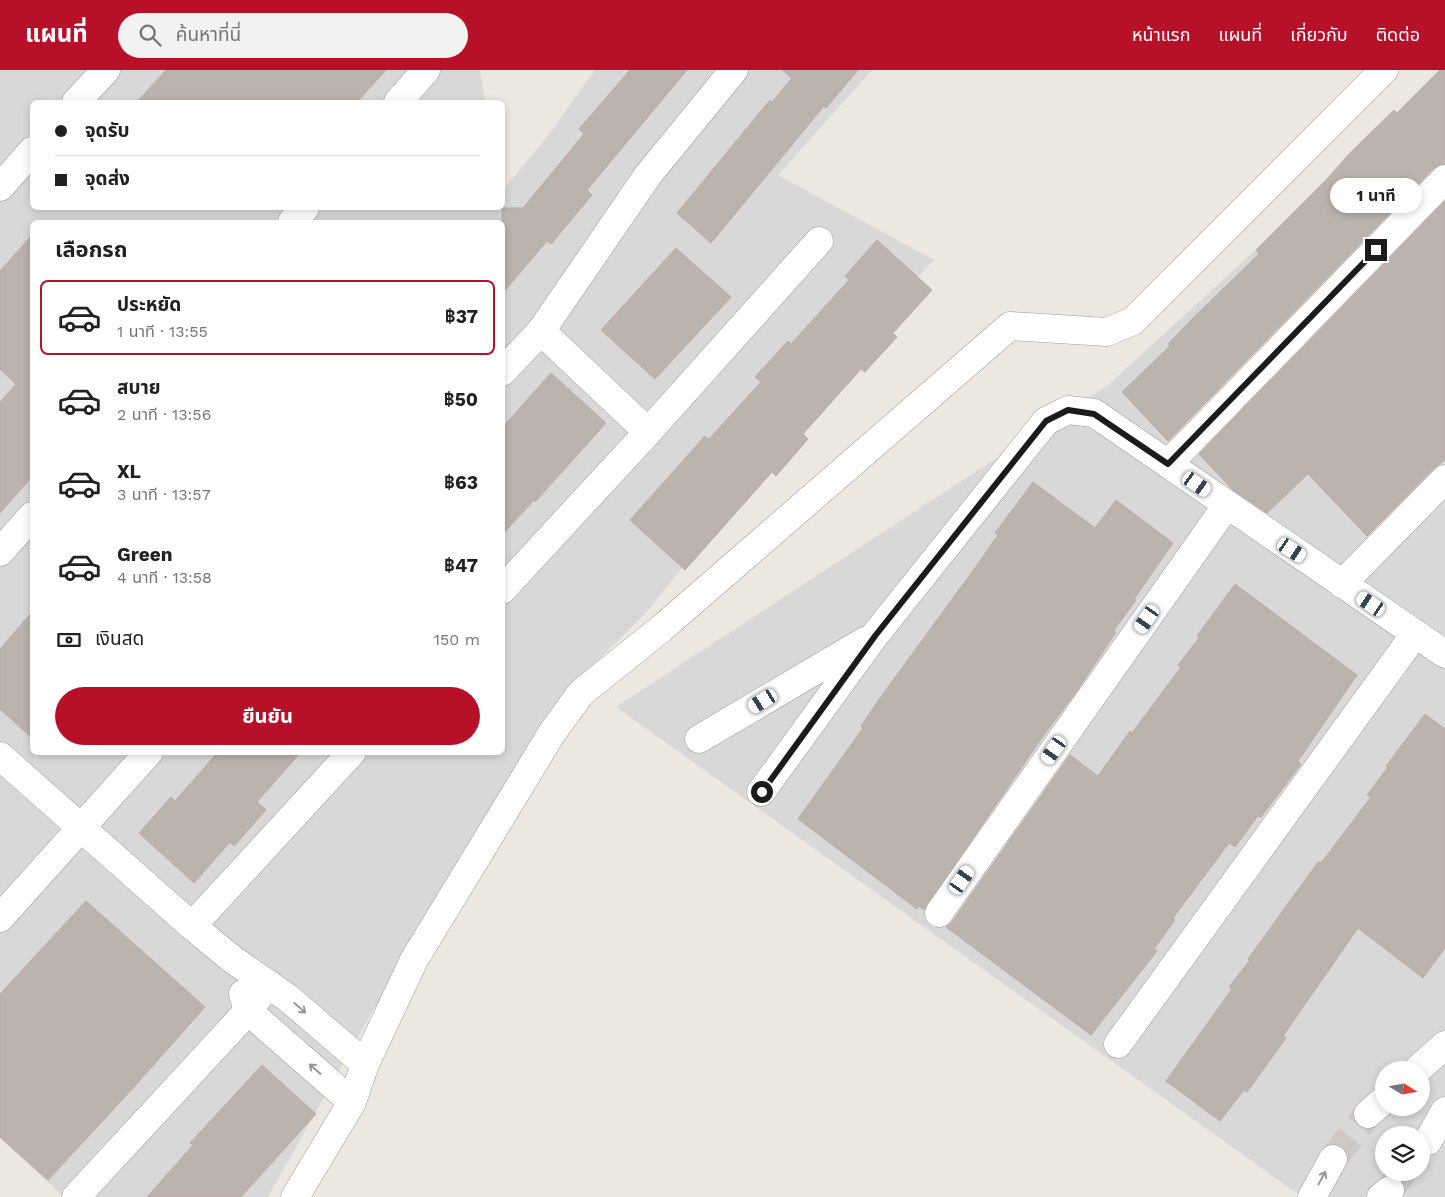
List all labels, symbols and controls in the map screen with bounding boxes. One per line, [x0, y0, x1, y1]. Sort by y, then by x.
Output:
search box [118, 13, 468, 58]
text: แผนที่ [25, 20, 88, 48]
icon: search [136, 21, 164, 49]
text: ค้นหาที่นี่ [176, 23, 241, 46]
text: หน้าแรก [1132, 24, 1190, 45]
text: แผนที่ [1218, 24, 1262, 45]
text: เกี่ยวกับ [1290, 24, 1348, 45]
text: ติดต่อ [1376, 24, 1420, 45]
text: จุดรับ [85, 119, 130, 142]
text: จุดส่ง [85, 167, 130, 190]
callout: 1 นาที [1330, 178, 1422, 212]
text: 1 นาที [1356, 186, 1396, 205]
text: เลือกรถ [55, 237, 128, 262]
route end [1365, 239, 1387, 261]
text: ประหยัด [117, 293, 181, 316]
icon: car [57, 295, 102, 340]
text: ฿37 [445, 305, 478, 328]
text: 1 นาที · 13:55 [117, 322, 208, 341]
text: สบาย [117, 376, 161, 399]
icon: car [57, 378, 102, 423]
text: ฿50 [444, 388, 478, 411]
text: 2 นาที · 13:56 [117, 405, 211, 424]
text: XL [117, 460, 141, 483]
icon: car [57, 461, 102, 506]
car [1180, 469, 1213, 499]
text: ฿63 [444, 471, 478, 494]
text: 3 นาที · 13:57 [117, 485, 211, 504]
car [1275, 535, 1308, 565]
text: Green [117, 543, 173, 566]
icon: car [57, 544, 102, 589]
text: ฿47 [444, 554, 478, 577]
text: 4 นาที · 13:58 [117, 568, 212, 587]
car [1354, 589, 1387, 619]
car [1132, 602, 1161, 636]
icon: cash [55, 626, 83, 654]
text: เงินสด [95, 627, 144, 650]
text: 150 m [434, 630, 480, 649]
button: ยืนยัน [55, 687, 480, 745]
car [746, 687, 779, 715]
car [1039, 733, 1068, 767]
route start [751, 781, 773, 803]
car [947, 863, 976, 897]
one-way arrow [294, 1002, 307, 1014]
north arrow [1375, 1061, 1430, 1116]
map controls [1375, 1061, 1430, 1181]
one-way arrow [309, 1063, 322, 1075]
button: layers [1375, 1126, 1430, 1181]
one-way arrow [1318, 1171, 1328, 1185]

